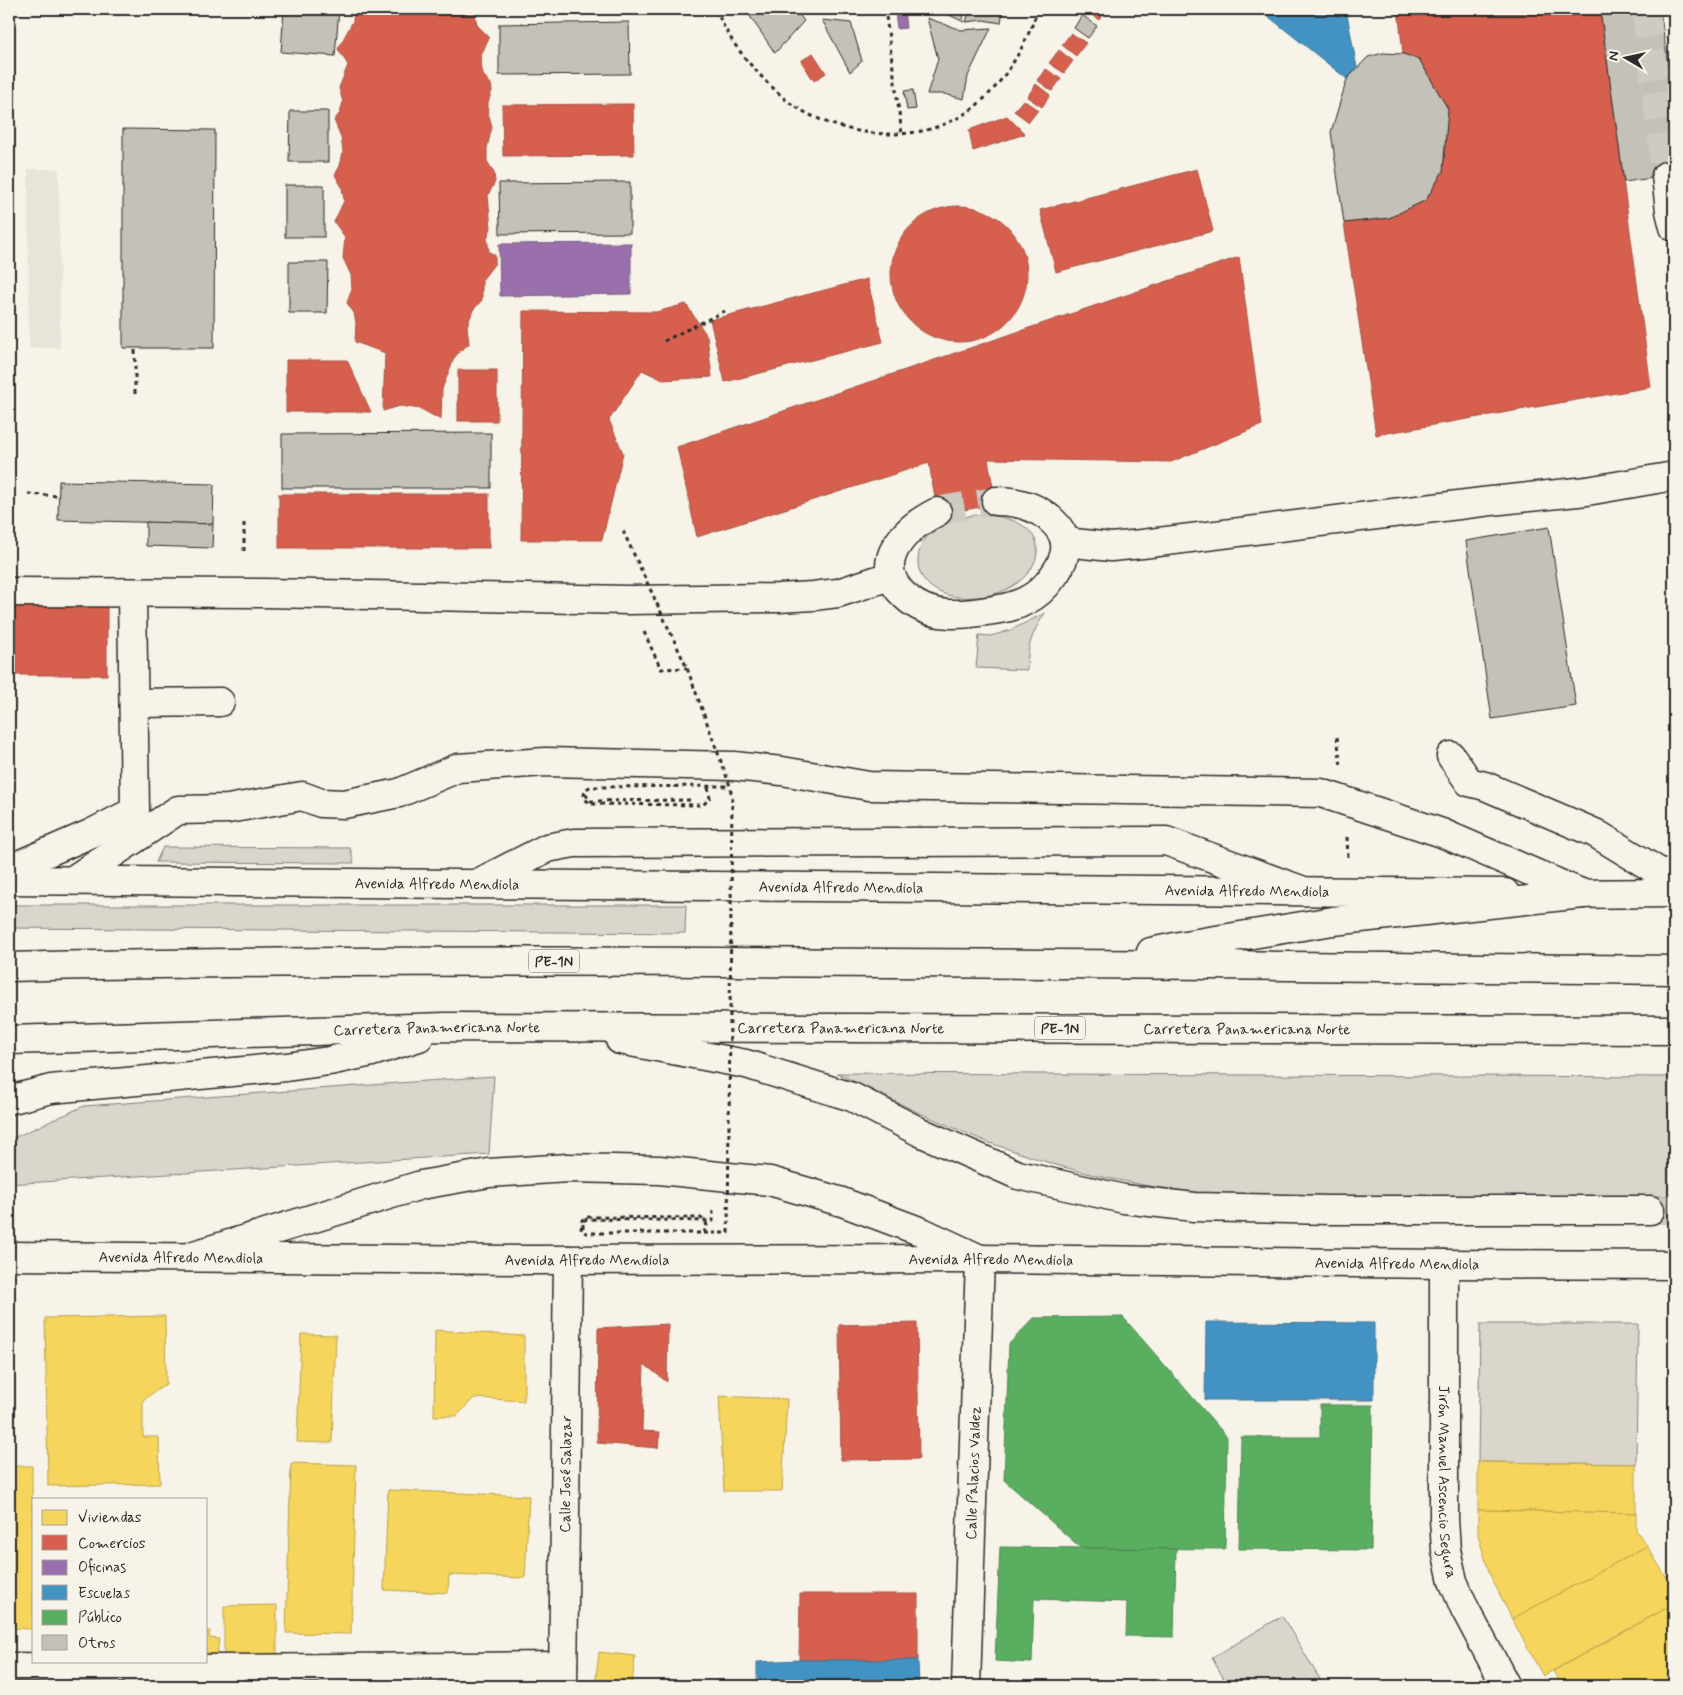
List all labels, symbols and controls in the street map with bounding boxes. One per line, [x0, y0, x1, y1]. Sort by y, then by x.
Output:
north arrow [1600, 32, 1650, 82]
text: N [1605, 50, 1624, 62]
street label: Avenida Alfredo Mendiola [354, 874, 520, 895]
street label: Avenida Alfredo Mendiola [758, 878, 924, 899]
street label: Avenida Alfredo Mendiola [1164, 881, 1330, 902]
road number: PE-1N [529, 949, 579, 972]
road number: PE-1N [1035, 1016, 1085, 1040]
street label: Carretera Panamericana Norte [333, 1018, 540, 1041]
street label: Carretera Panamericana Norte [737, 1019, 944, 1039]
street label: Carretera Panamericana Norte [1143, 1020, 1350, 1040]
street label: Avenida Alfredo Mendiola [98, 1248, 264, 1269]
street label: Avenida Alfredo Mendiola [908, 1250, 1074, 1271]
street label: Avenida Alfredo Mendiola [504, 1251, 670, 1271]
street label: Avenida Alfredo Mendiola [1314, 1254, 1480, 1275]
street label: Jirón Manuel Ascencio Segura [1433, 1385, 1461, 1581]
street label: Calle Palacios Valdez [962, 1406, 986, 1540]
street label: Calle José Salazar [556, 1415, 577, 1533]
legend [32, 1498, 208, 1662]
text: Viviendas [78, 1508, 142, 1528]
text: Comercios [78, 1534, 146, 1554]
text: Oficinas [78, 1558, 126, 1578]
text: Escuelas [78, 1584, 130, 1604]
text: Público [78, 1608, 122, 1628]
text: Otros [78, 1634, 116, 1654]

